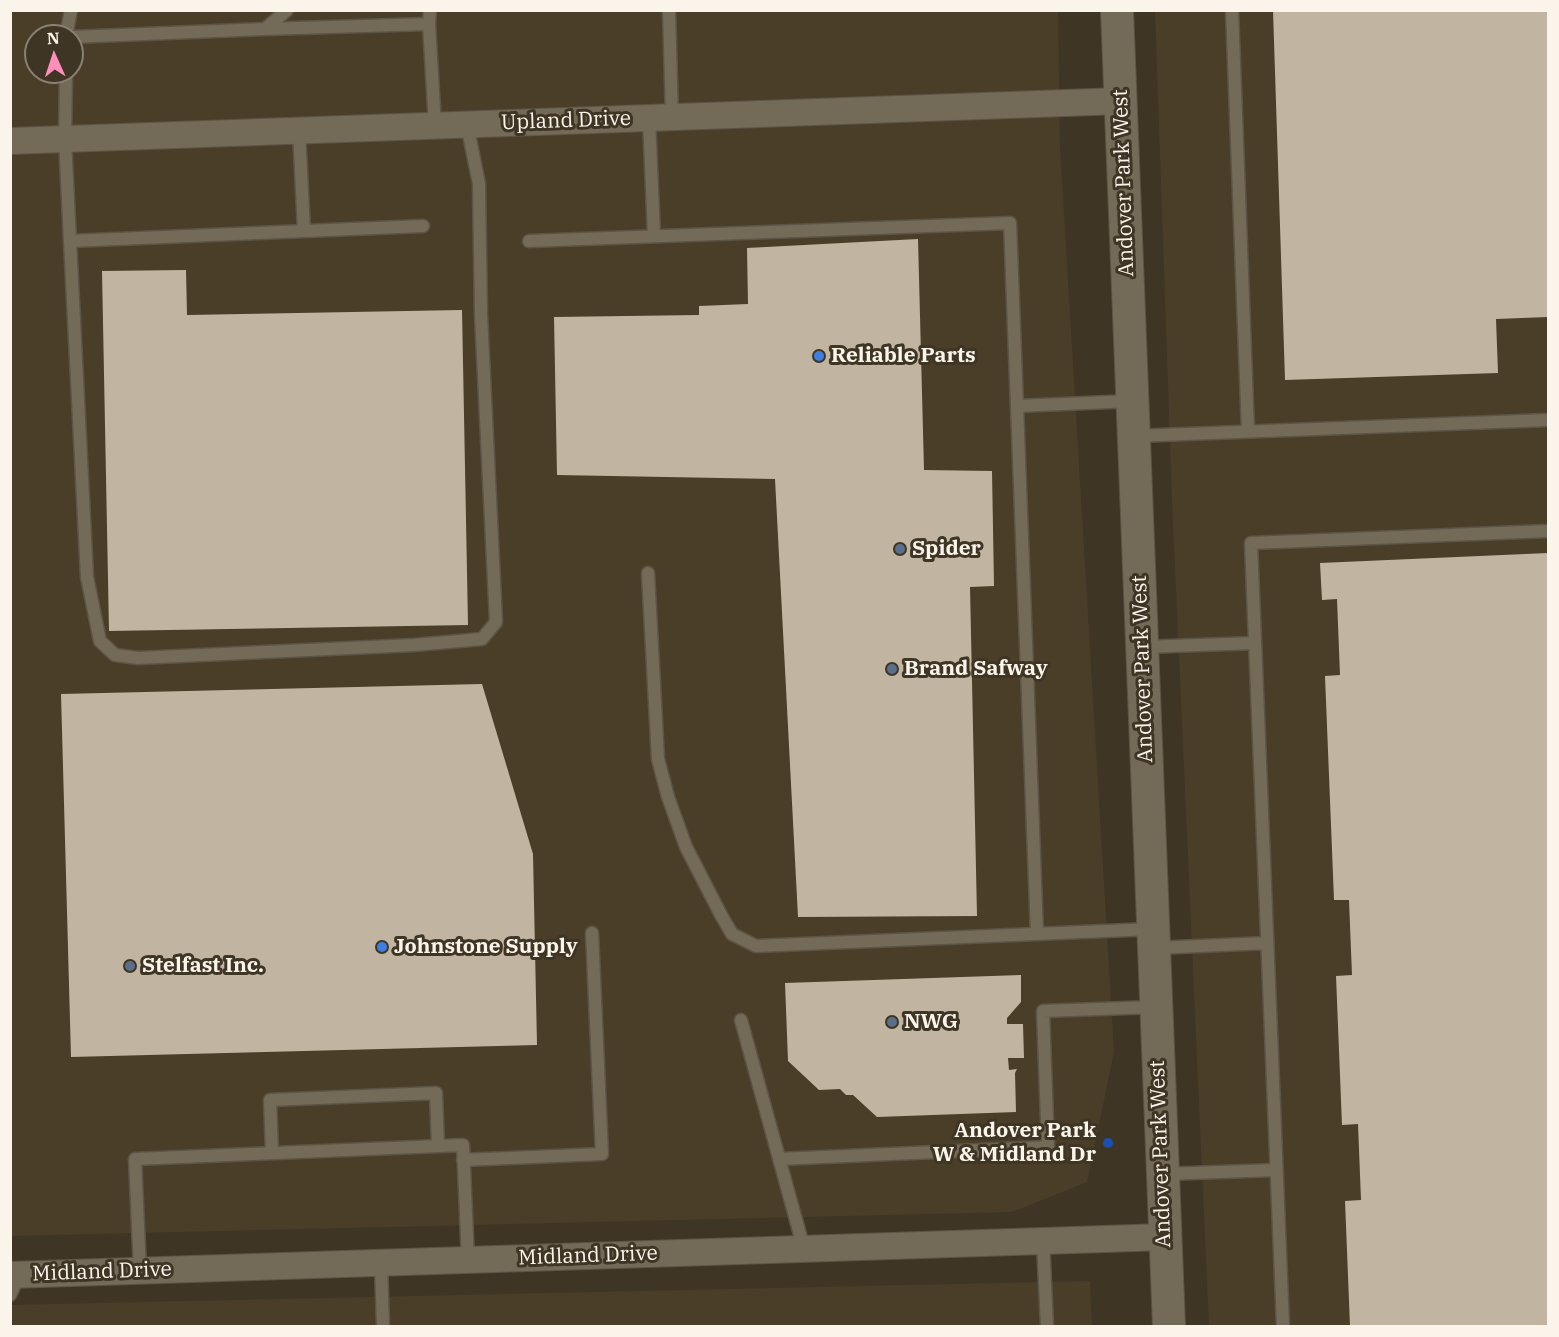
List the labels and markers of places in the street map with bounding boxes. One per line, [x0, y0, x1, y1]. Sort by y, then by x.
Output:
place label: Reliable Parts [831, 343, 976, 369]
marker: Reliable Parts [812, 349, 826, 363]
place label: Spider [912, 536, 981, 562]
marker: Spider [893, 542, 907, 556]
place label: Brand Safway [904, 656, 1048, 682]
marker: Brand Safway [885, 662, 899, 676]
place label: Johnstone Supply [394, 934, 578, 960]
marker: Johnstone Supply [375, 940, 389, 954]
place label: Stelfast Inc. [142, 953, 264, 979]
marker: Stelfast Inc. [123, 959, 137, 973]
place label: NWG [904, 1009, 958, 1035]
marker: NWG [885, 1015, 899, 1029]
place label: Andover Park W & Midland Dr [933, 1118, 1096, 1168]
marker: Andover Park W & Midland Dr [1101, 1136, 1115, 1150]

